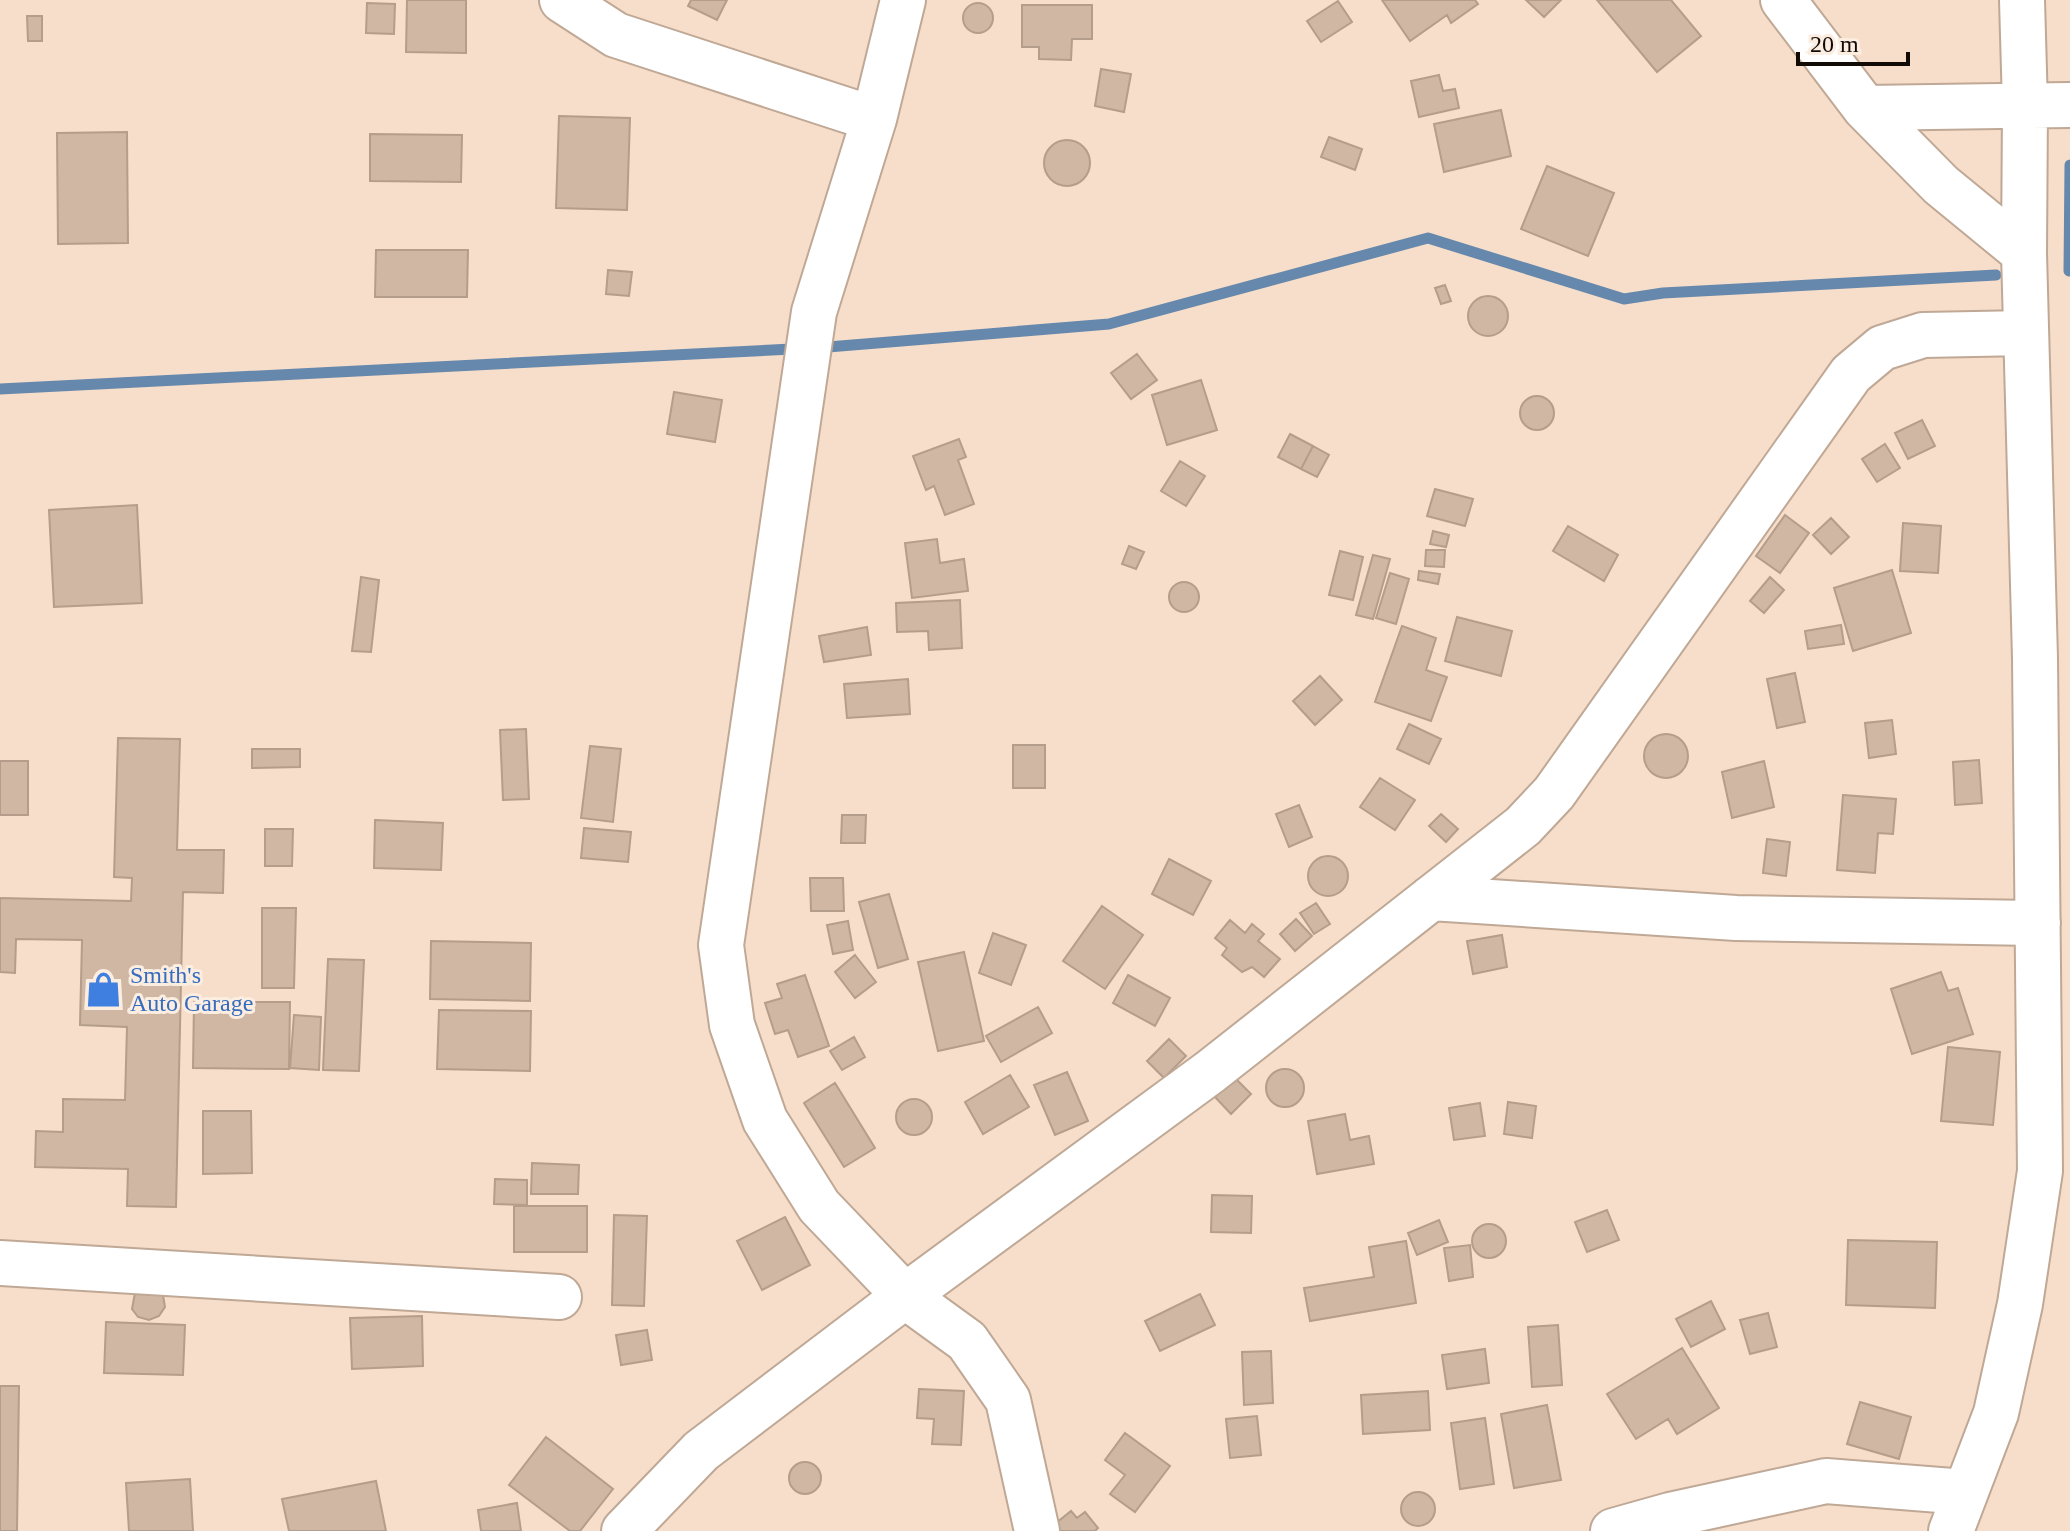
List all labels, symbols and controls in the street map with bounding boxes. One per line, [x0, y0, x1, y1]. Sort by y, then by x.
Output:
scale bar [1798, 16, 1908, 66]
text: 20 m [1810, 31, 1859, 57]
place label: Smith's Auto Garage [130, 962, 253, 1016]
shop icon: Smith's Auto Garage [85, 970, 123, 1008]

